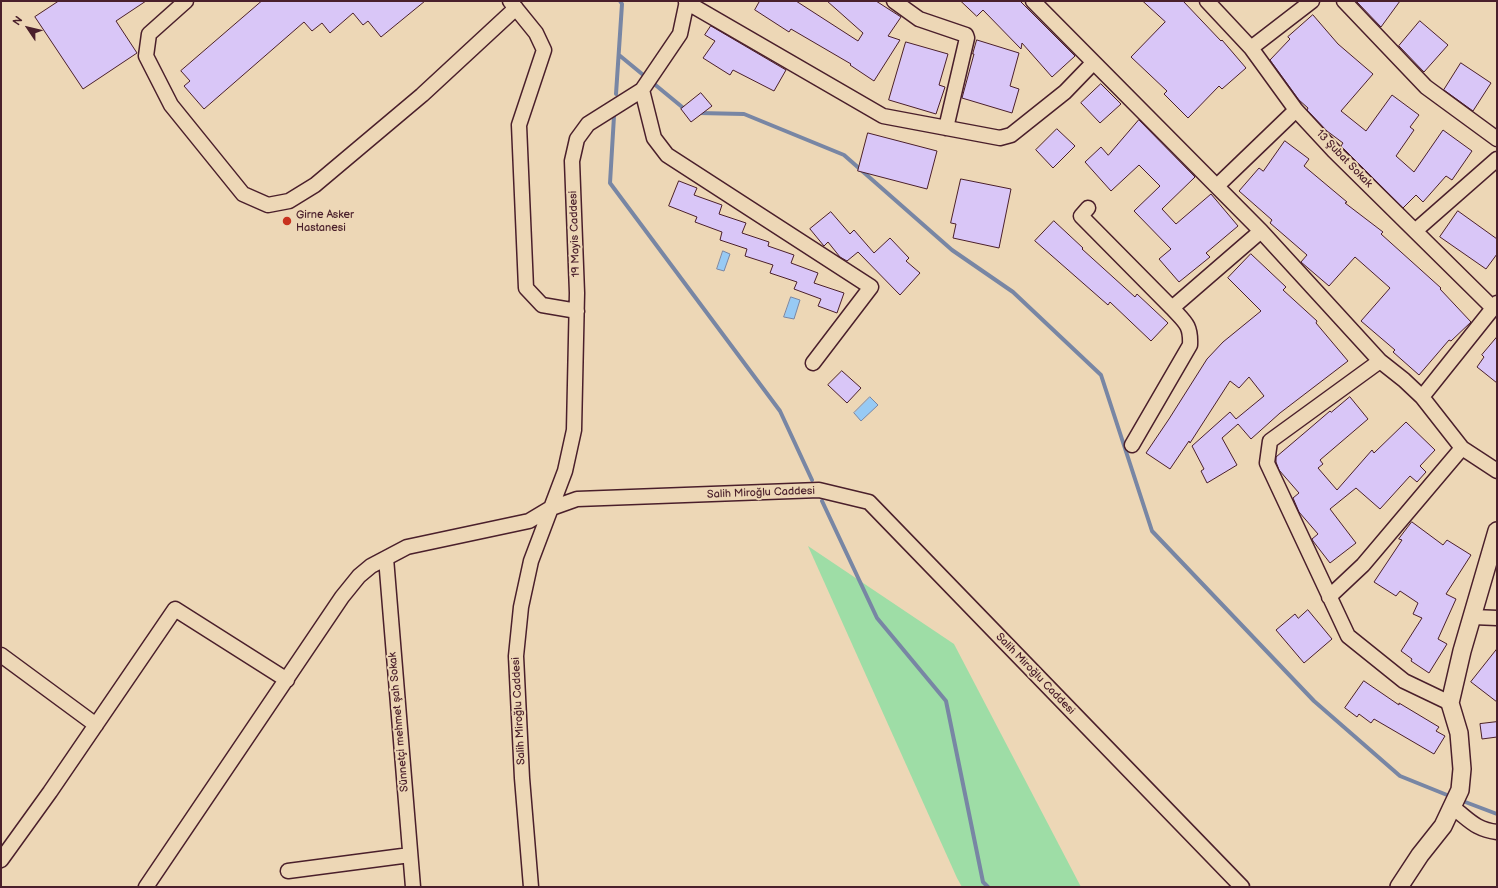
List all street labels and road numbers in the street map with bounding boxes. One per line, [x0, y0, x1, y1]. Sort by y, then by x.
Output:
street label: 13 Şubat Sokak [1313, 127, 1375, 191]
street label: 19 Mayis Caddesi [567, 191, 583, 277]
street label: Salih Miroğlu Caddesi [707, 485, 815, 501]
street label: Salih Miroğlu Caddesi [993, 631, 1077, 717]
street label: Sünnetçi mehmet şah Sokak [386, 652, 412, 792]
street label: Salih Miroğlu Caddesi [510, 657, 528, 765]

